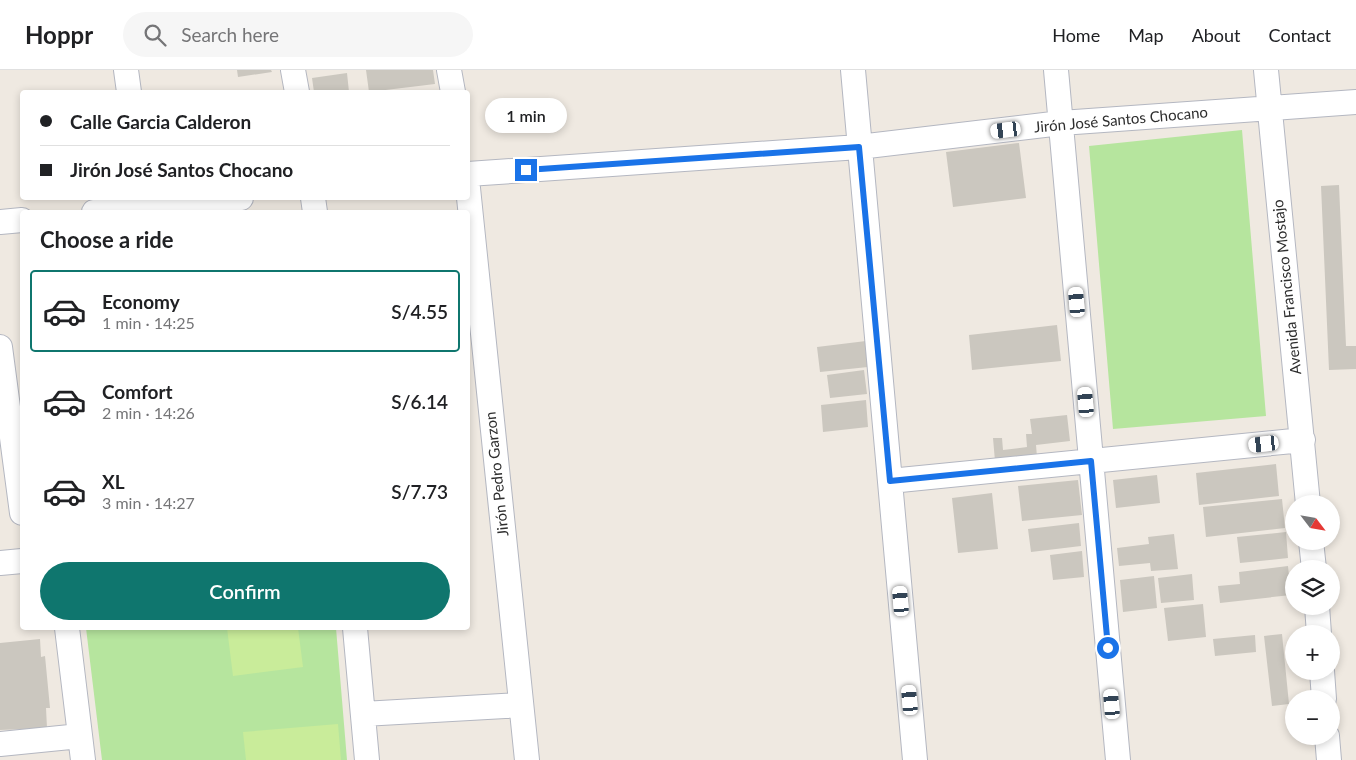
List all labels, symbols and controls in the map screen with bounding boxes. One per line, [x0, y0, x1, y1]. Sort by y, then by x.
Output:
search box [123, 12, 473, 57]
text: Hoppr [25, 20, 93, 49]
icon: search [141, 21, 169, 49]
text: Search here [181, 23, 279, 46]
text: Home [1052, 24, 1100, 46]
text: Map [1128, 24, 1164, 46]
text: About [1192, 24, 1241, 46]
text: Contact [1269, 24, 1331, 46]
callout: 1 min [485, 98, 567, 132]
street label: Jirón José Santos Chocano [1033, 102, 1209, 136]
text: 1 min [506, 106, 546, 125]
text: Calle Garcia Calderon [70, 110, 251, 133]
car [990, 121, 1021, 139]
text: Jirón José Santos Chocano [70, 158, 293, 181]
route end [515, 159, 537, 181]
street label: Avenida Francisco Mostajo [1268, 199, 1304, 376]
text: Choose a ride [40, 226, 174, 253]
car [1068, 286, 1085, 318]
icon: car [42, 289, 87, 334]
text: Economy [102, 290, 180, 313]
text: S/4.55 [391, 300, 448, 323]
text: 1 min · 14:25 [102, 313, 195, 332]
icon: car [42, 379, 87, 424]
text: Comfort [102, 380, 173, 403]
car [1077, 386, 1094, 418]
text: S/6.14 [391, 390, 448, 413]
text: 2 min · 14:26 [102, 403, 195, 422]
street label: Jirón Pedro Garzon [480, 411, 512, 537]
car [1248, 435, 1279, 453]
icon: car [42, 469, 87, 514]
text: XL [102, 470, 125, 493]
text: S/7.73 [391, 480, 448, 503]
text: 3 min · 14:27 [102, 493, 195, 512]
north arrow [1285, 495, 1340, 550]
map controls [1285, 495, 1340, 745]
button: layers [1285, 560, 1340, 615]
button: Confirm [40, 562, 450, 620]
car [892, 585, 909, 617]
button: + [1285, 625, 1340, 680]
route start [1097, 637, 1119, 659]
car [901, 684, 918, 716]
car [1103, 688, 1120, 720]
button: − [1285, 690, 1340, 745]

